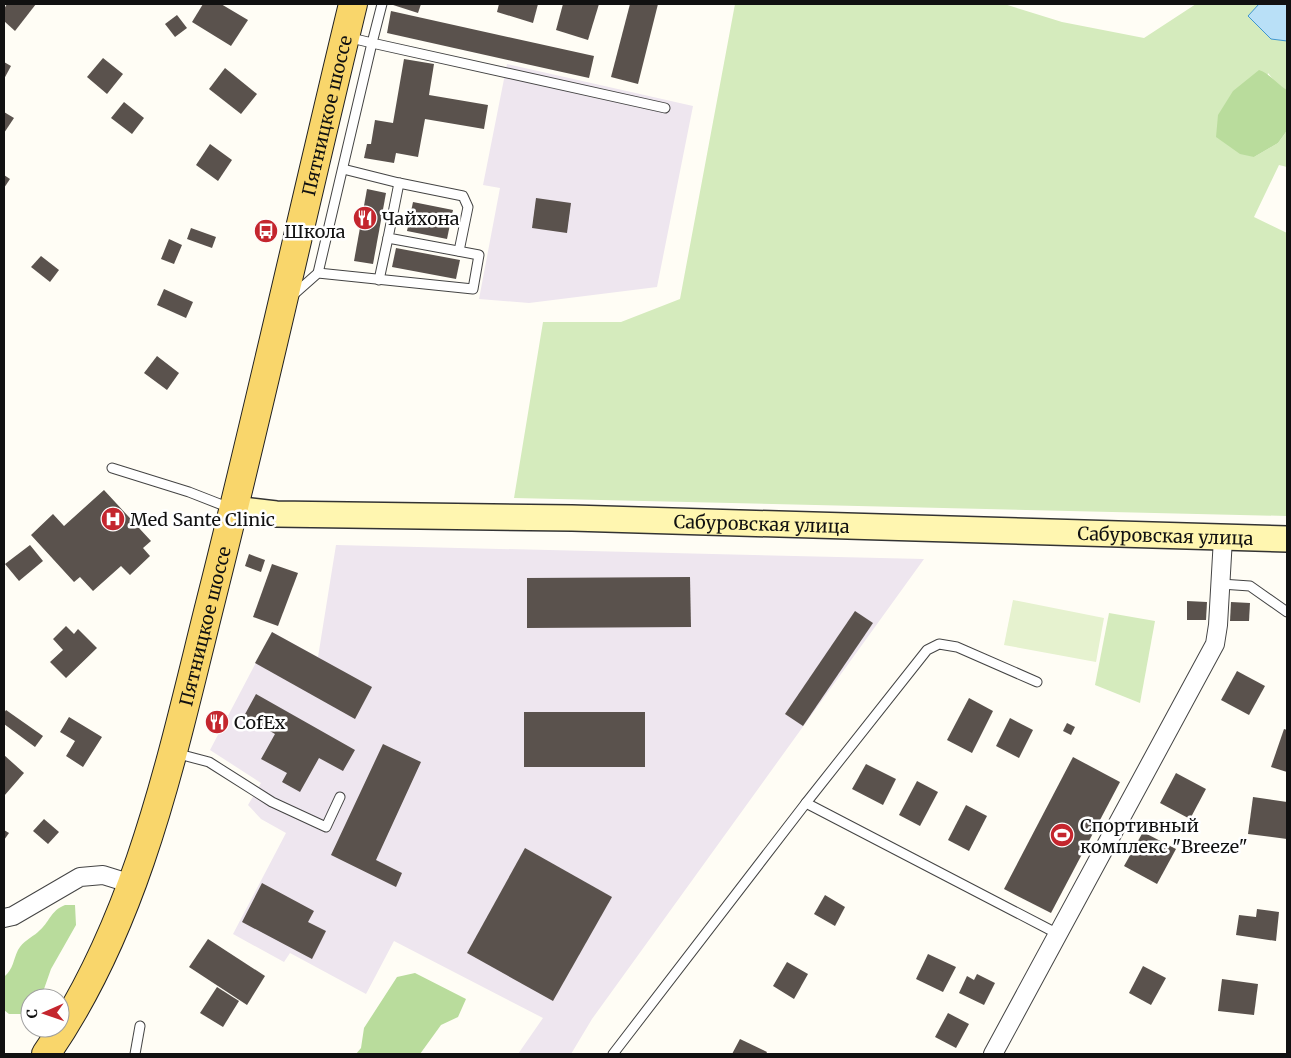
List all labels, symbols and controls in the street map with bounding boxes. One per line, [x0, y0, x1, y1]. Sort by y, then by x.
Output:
street label: Пятницкое шоссе [296, 33, 357, 198]
restaurant icon: Чайхона [352, 205, 378, 231]
place label: Чайхона [382, 207, 460, 230]
bus stop icon: Школа [253, 218, 279, 244]
place label: Школа [284, 220, 346, 243]
hospital icon: Med Sante Clinic [100, 506, 126, 532]
place label: Med Sante Clinic [130, 508, 275, 531]
street label: Сабуровская улица [673, 509, 850, 538]
street label: Сабуровская улица [1077, 521, 1254, 550]
street label: Пятницкое шоссе [174, 544, 235, 708]
restaurant icon: CofEx [204, 709, 230, 735]
place label: CofEx [234, 711, 286, 734]
place label: Спортивный комплекс "Breeze" [1080, 814, 1248, 858]
sports icon: Спортивный комплекс "Breeze" [1049, 822, 1075, 848]
north arrow [20, 988, 70, 1038]
text: С [23, 1008, 41, 1018]

